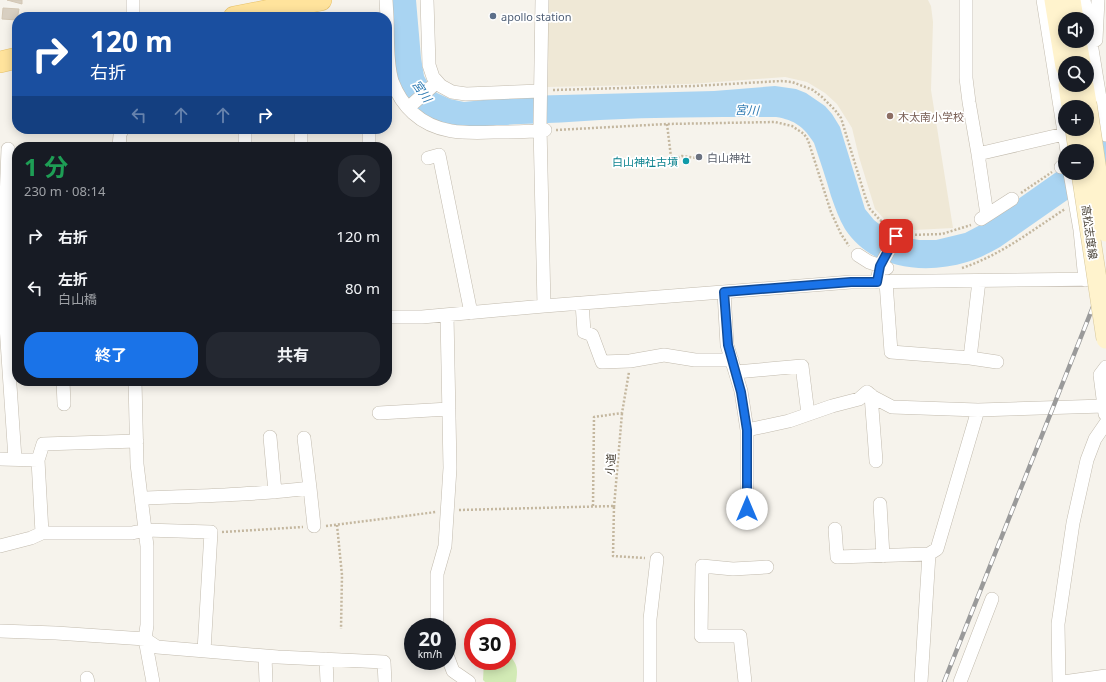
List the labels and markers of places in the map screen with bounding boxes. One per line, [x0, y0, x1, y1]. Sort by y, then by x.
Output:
place label: apollo station [501, 9, 571, 24]
marker: apollo station [488, 11, 498, 21]
place label: 木太南小学校 [898, 109, 964, 124]
marker: 木太南小学校 [885, 111, 895, 121]
place label: 白山神社 [707, 150, 751, 165]
marker: 白山神社 [694, 152, 704, 162]
place label: 白山神社古墳 [612, 154, 678, 169]
marker: 白山神社古墳 [681, 156, 691, 166]
pin [879, 219, 913, 253]

